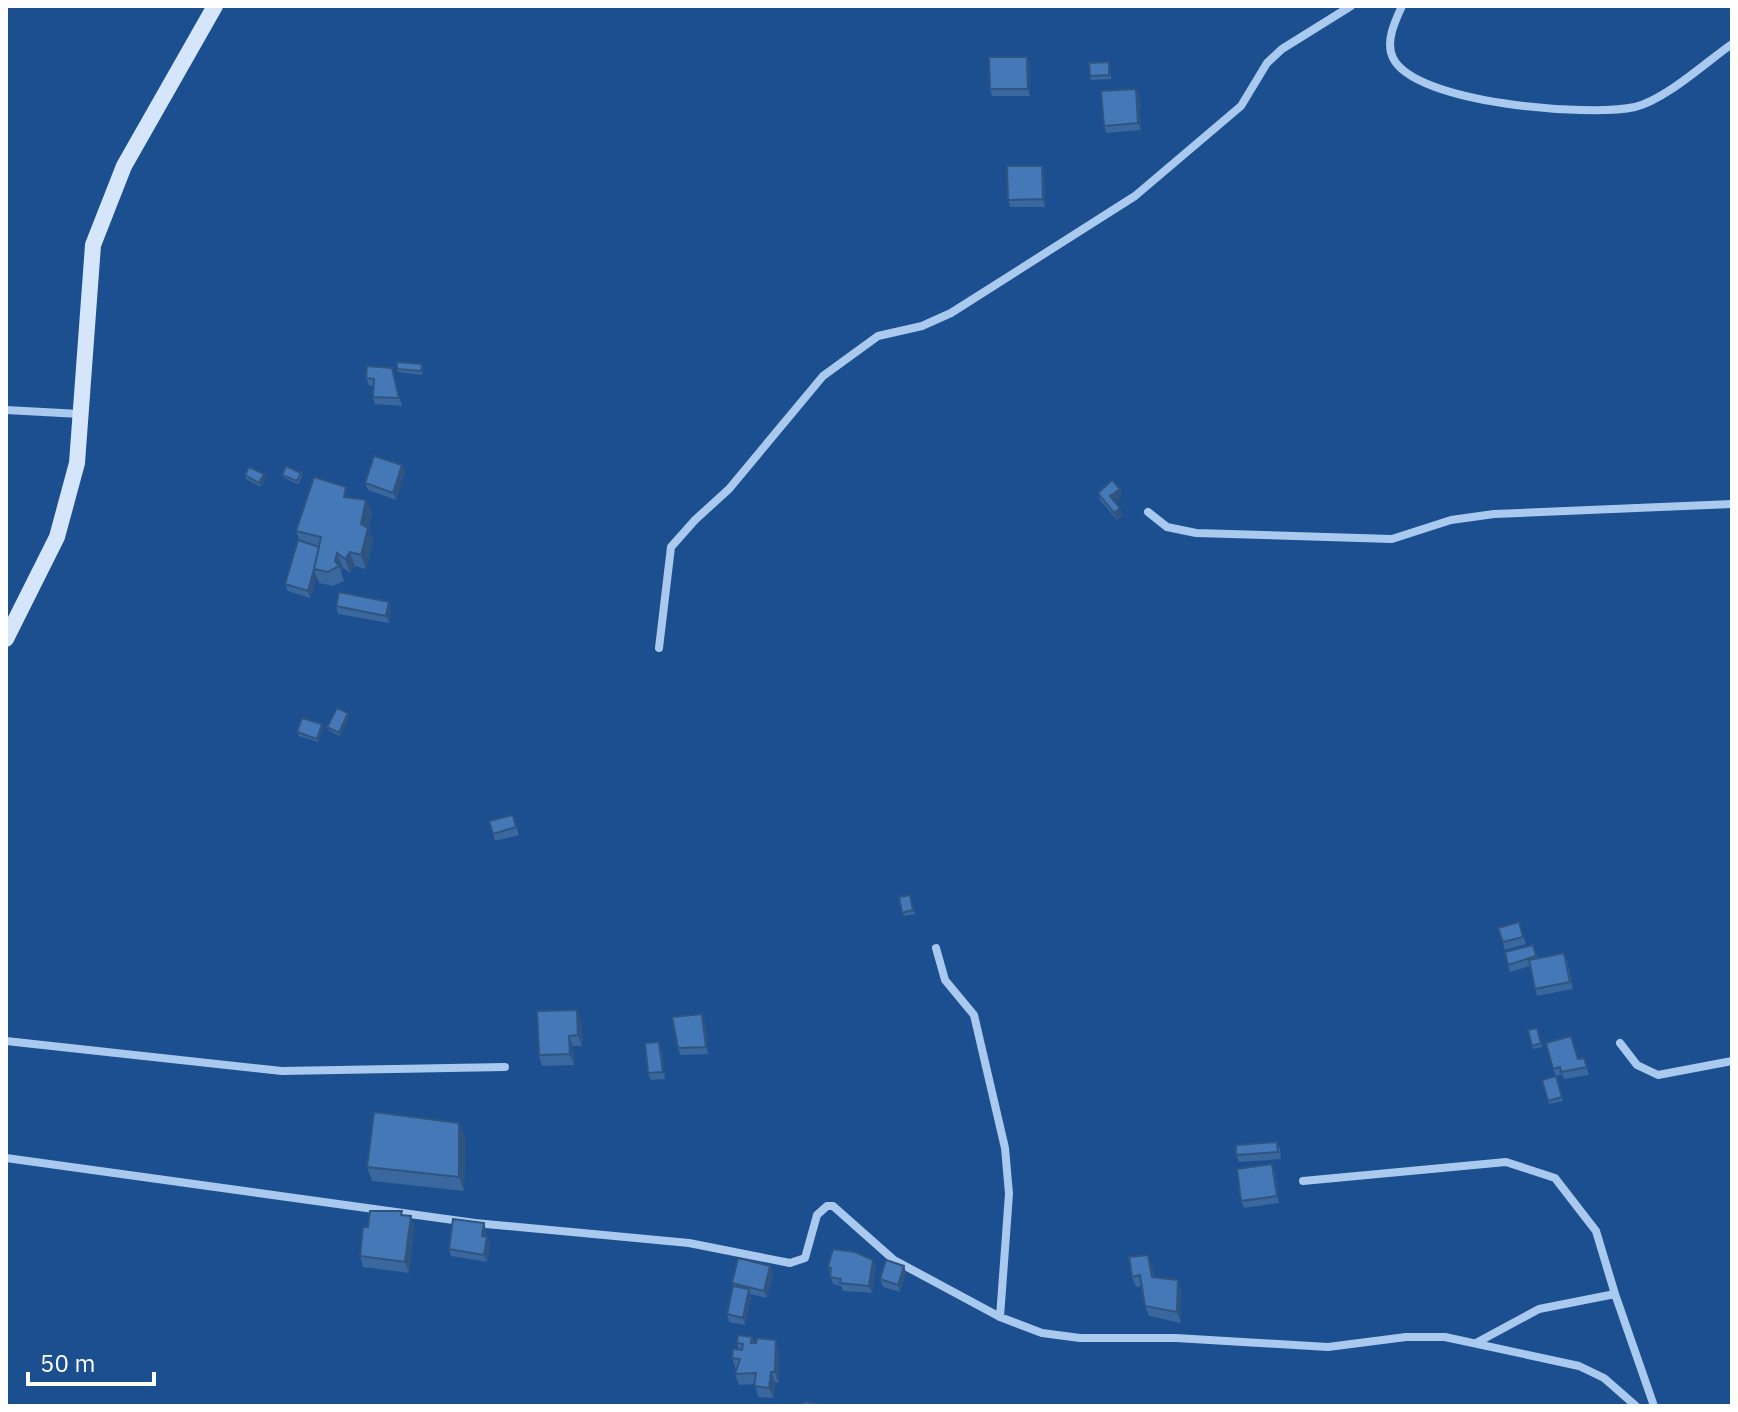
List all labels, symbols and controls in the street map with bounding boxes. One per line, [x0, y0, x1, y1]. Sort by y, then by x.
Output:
scale bar [28, 1336, 154, 1386]
text: 50 m [40, 1347, 95, 1379]

